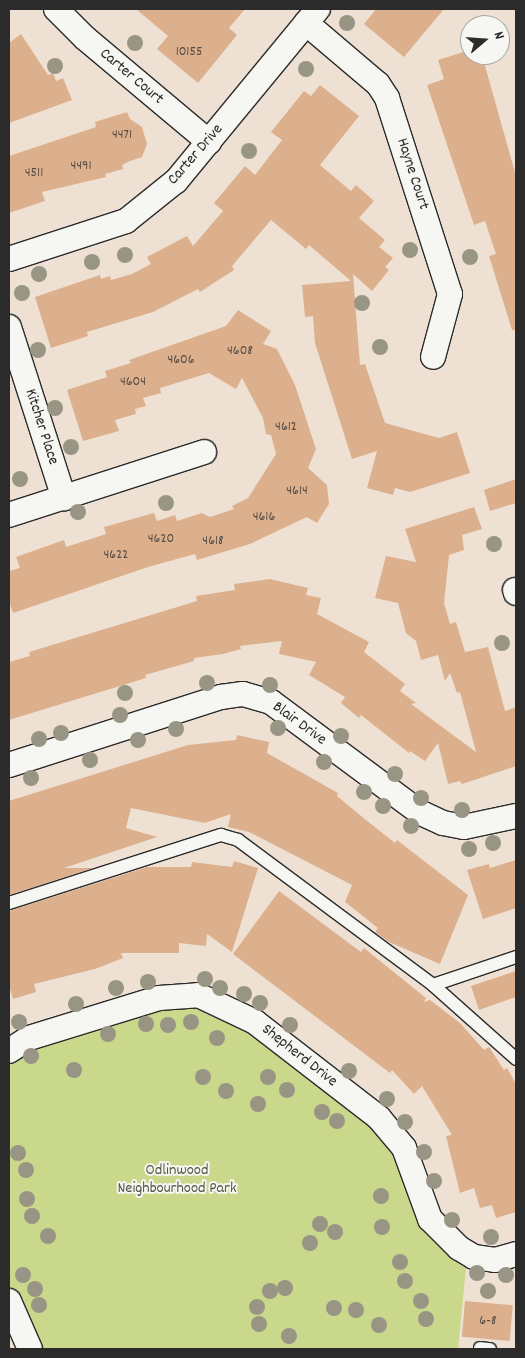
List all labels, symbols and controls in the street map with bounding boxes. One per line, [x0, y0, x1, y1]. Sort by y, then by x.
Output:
north arrow [460, 15, 510, 65]
text: N [488, 29, 509, 42]
house number: 10155 [176, 44, 202, 60]
street label: Carter Court [95, 45, 167, 109]
street label: Carter Drive [164, 121, 228, 189]
house number: 4471 [112, 127, 132, 143]
street label: Hayne Court [391, 136, 433, 212]
house number: 4491 [70, 158, 92, 174]
house number: 4511 [25, 165, 43, 181]
house number: 4608 [227, 343, 253, 359]
house number: 4606 [167, 352, 195, 368]
house number: 4604 [120, 374, 146, 390]
street label: Kitcher Place [20, 387, 62, 467]
house number: 4612 [275, 419, 297, 435]
house number: 4614 [286, 483, 308, 499]
house number: 4616 [253, 509, 275, 525]
house number: 4620 [148, 531, 174, 547]
house number: 4618 [202, 533, 224, 549]
house number: 4622 [104, 547, 128, 563]
street label: Blair Drive [268, 698, 330, 750]
street label: Shepherd Drive [257, 1020, 341, 1092]
park label: Odlinwood Neighbourhood Park [117, 1161, 237, 1199]
house number: 6-8 [479, 1313, 497, 1329]

